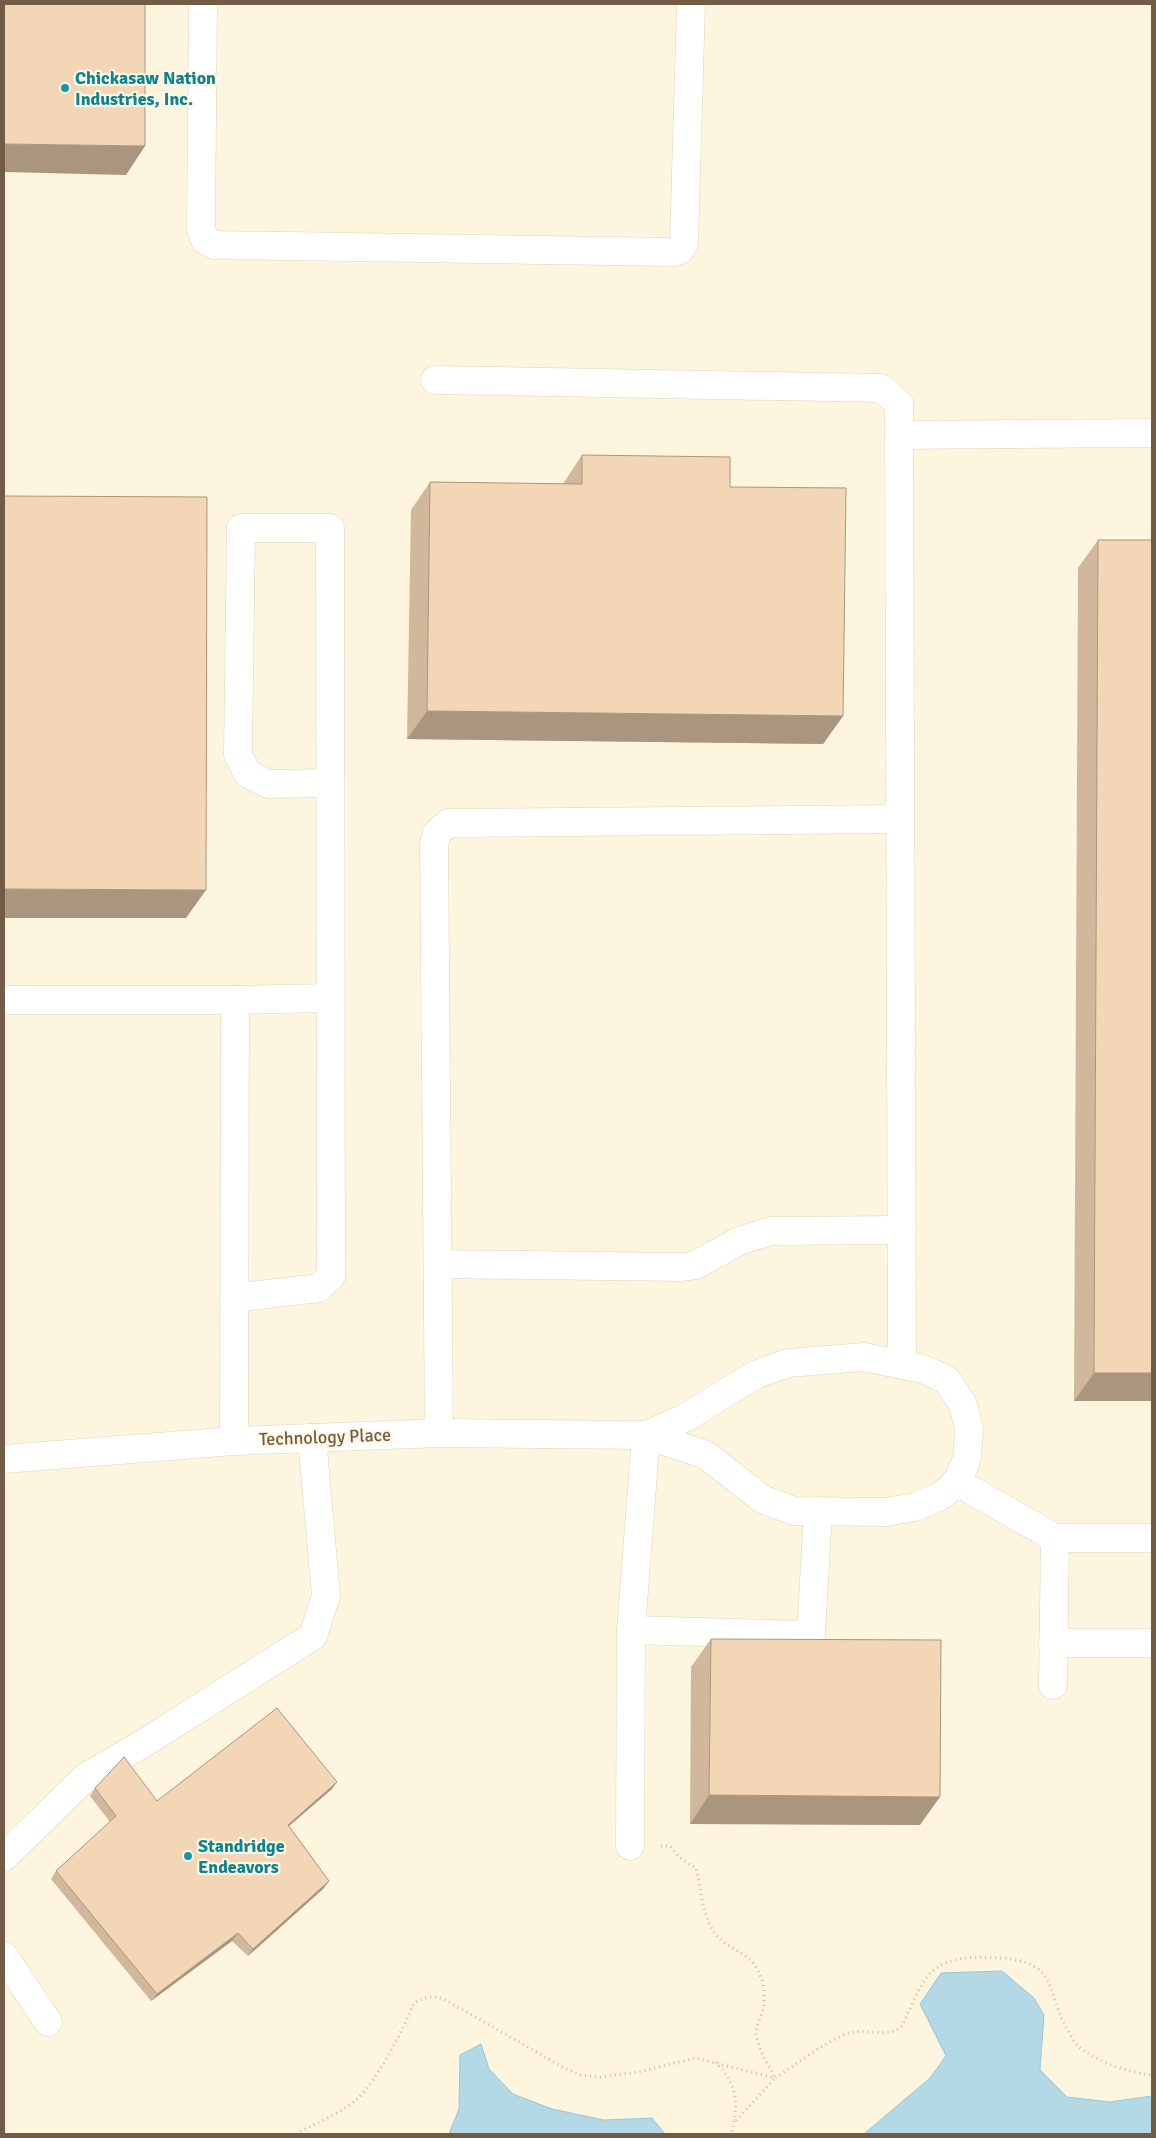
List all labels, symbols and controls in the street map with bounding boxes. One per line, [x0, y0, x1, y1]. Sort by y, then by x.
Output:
place label: Chickasaw Nation Industries, Inc. [75, 67, 216, 110]
marker: Chickasaw Nation Industries, Inc. [59, 82, 71, 94]
street label: Technology Place [259, 1424, 391, 1450]
place label: Standridge Endeavors [198, 1835, 285, 1878]
marker: Standridge Endeavors [182, 1850, 194, 1862]

